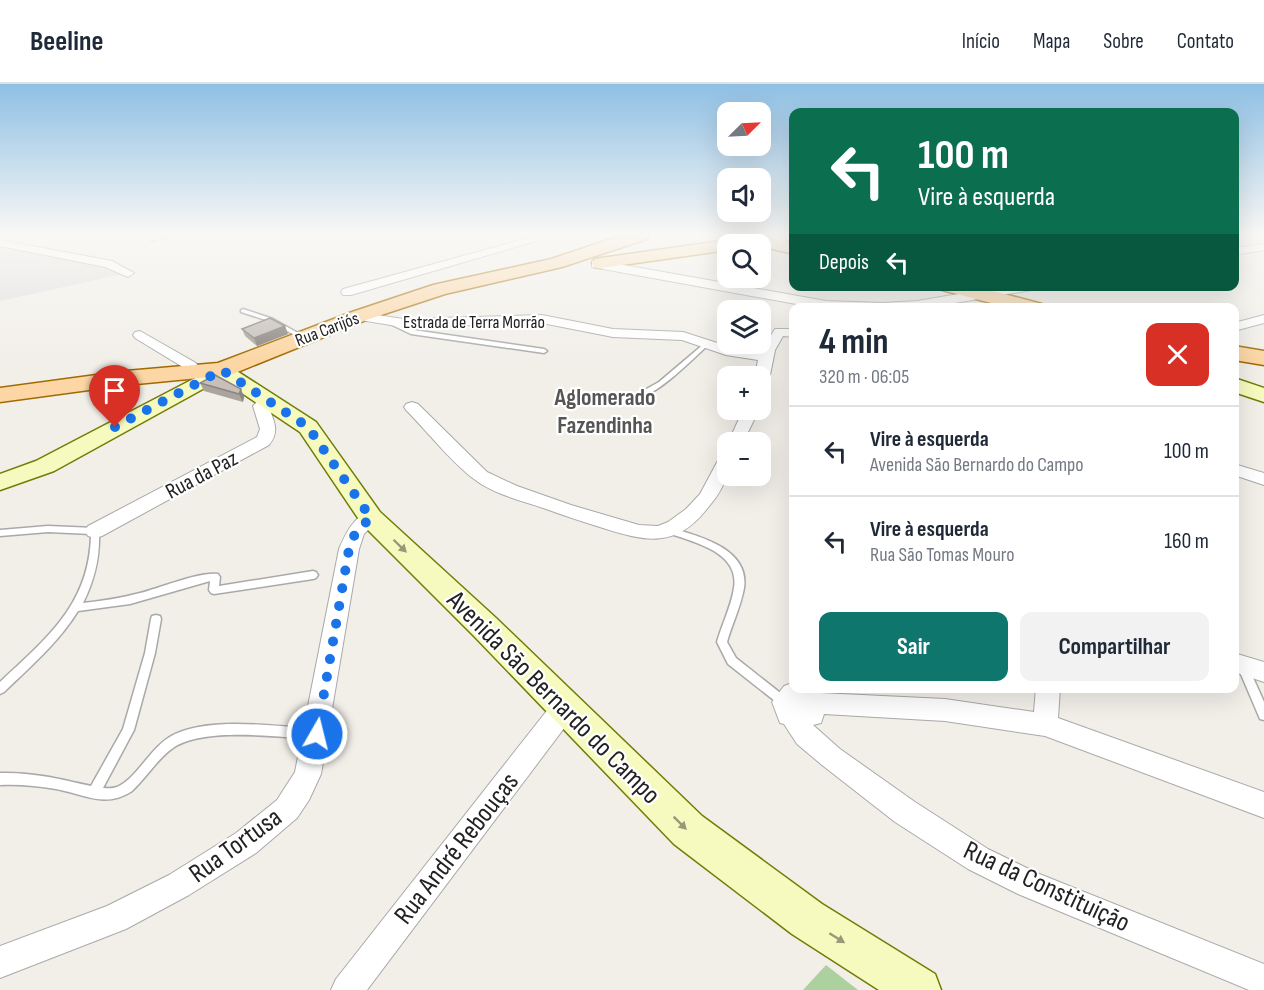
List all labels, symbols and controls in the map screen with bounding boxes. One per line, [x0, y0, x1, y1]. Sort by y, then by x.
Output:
text: Beeline [30, 25, 103, 58]
text: Início [962, 29, 1000, 54]
text: Mapa [1033, 29, 1070, 54]
text: Sobre [1103, 29, 1144, 54]
text: Contato [1177, 29, 1234, 54]
north arrow [717, 102, 771, 156]
map controls [717, 102, 771, 486]
text: 100 m [918, 130, 1009, 181]
icon: left [819, 132, 897, 210]
button: sound [717, 168, 771, 222]
text: Vire à esquerda [918, 181, 1055, 213]
button: search [717, 234, 771, 288]
icon: left [881, 246, 914, 279]
text: Depois [819, 249, 869, 276]
button: layers [717, 300, 771, 354]
street label: Rua Carijós [292, 308, 362, 351]
street label: Estrada de Terra Morrão [403, 312, 545, 333]
text: 4 min [819, 321, 889, 364]
button: close [1146, 323, 1209, 386]
pin [89, 365, 140, 427]
text: 320 m · 06:05 [819, 365, 909, 389]
button: + [717, 366, 771, 420]
icon: arrive [98, 374, 131, 407]
district label: Aglomerado Fazendinha [553, 383, 656, 440]
text: Vire à esquerda [870, 426, 989, 453]
button: − [717, 432, 771, 486]
icon: left [819, 435, 852, 468]
text: 100 m [1164, 438, 1209, 465]
street label: Rua da Paz [161, 445, 242, 506]
text: Avenida São Bernardo do Campo [870, 453, 1084, 477]
text: Vire à esquerda [870, 516, 989, 543]
icon: left [819, 525, 852, 558]
text: 160 m [1164, 528, 1209, 555]
one-way arrow [393, 539, 408, 553]
text: Rua São Tomas Mouro [870, 543, 1014, 567]
street label: Avenida São Bernardo do Campo [439, 584, 667, 811]
button: Sair [819, 612, 1008, 681]
button: Compartilhar [1020, 612, 1209, 681]
position arrow [285, 702, 349, 766]
street label: Rua André Rebouças [388, 767, 526, 931]
street label: Rua Tortusa [183, 802, 288, 890]
one-way arrow [673, 815, 687, 829]
street label: Rua da Constituição [958, 834, 1135, 939]
one-way arrow [829, 932, 845, 943]

